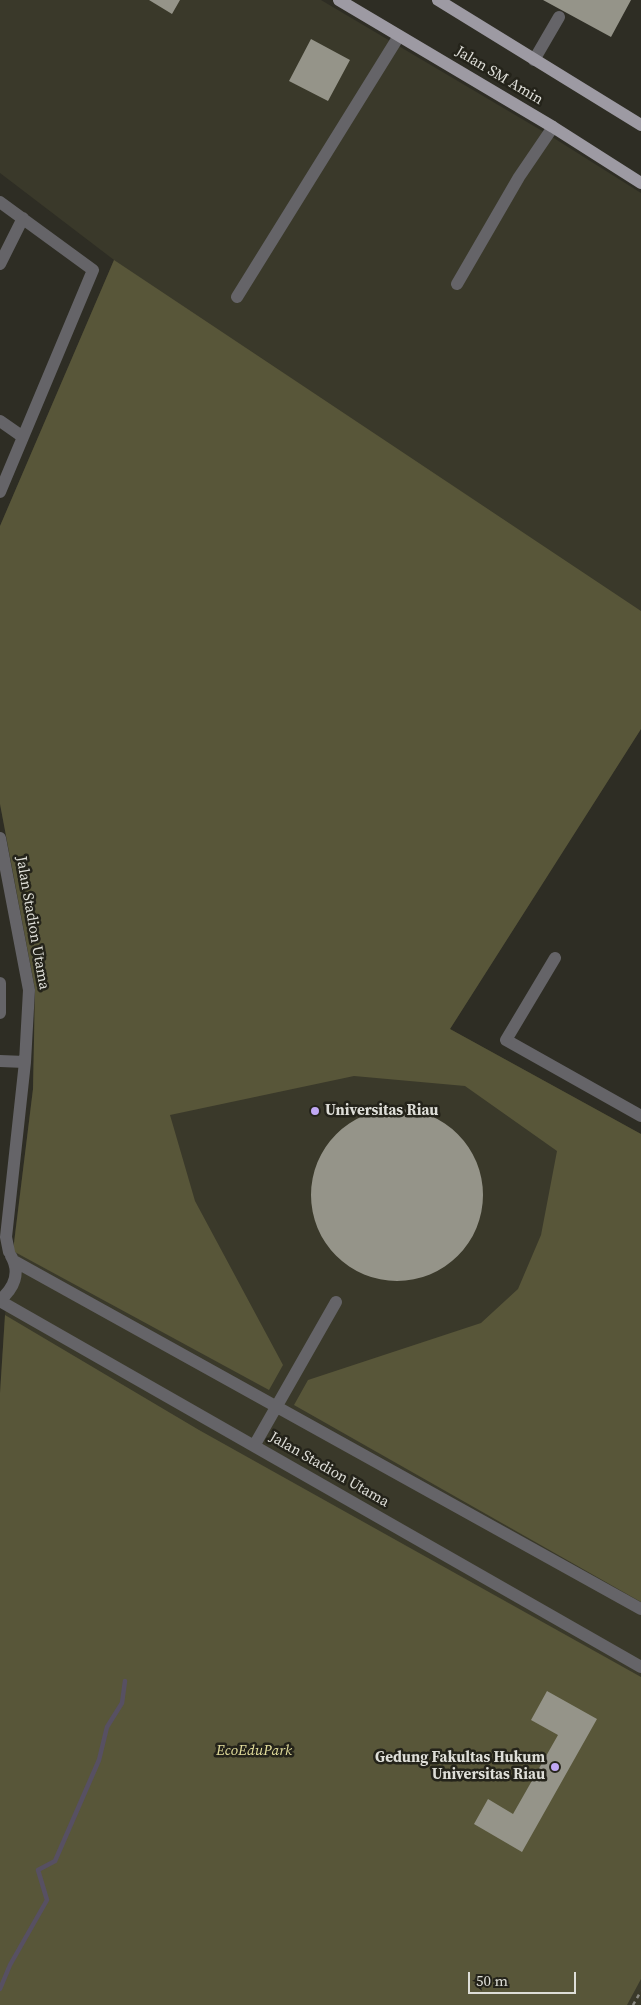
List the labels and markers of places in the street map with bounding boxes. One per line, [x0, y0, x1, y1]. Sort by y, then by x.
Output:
place label: Universitas Riau [325, 1102, 438, 1120]
marker: Universitas Riau [309, 1105, 321, 1117]
place label: Gedung Fakultas Hukum Universitas Riau [375, 1749, 545, 1784]
marker: Gedung Fakultas Hukum Universitas Riau [549, 1761, 561, 1773]

